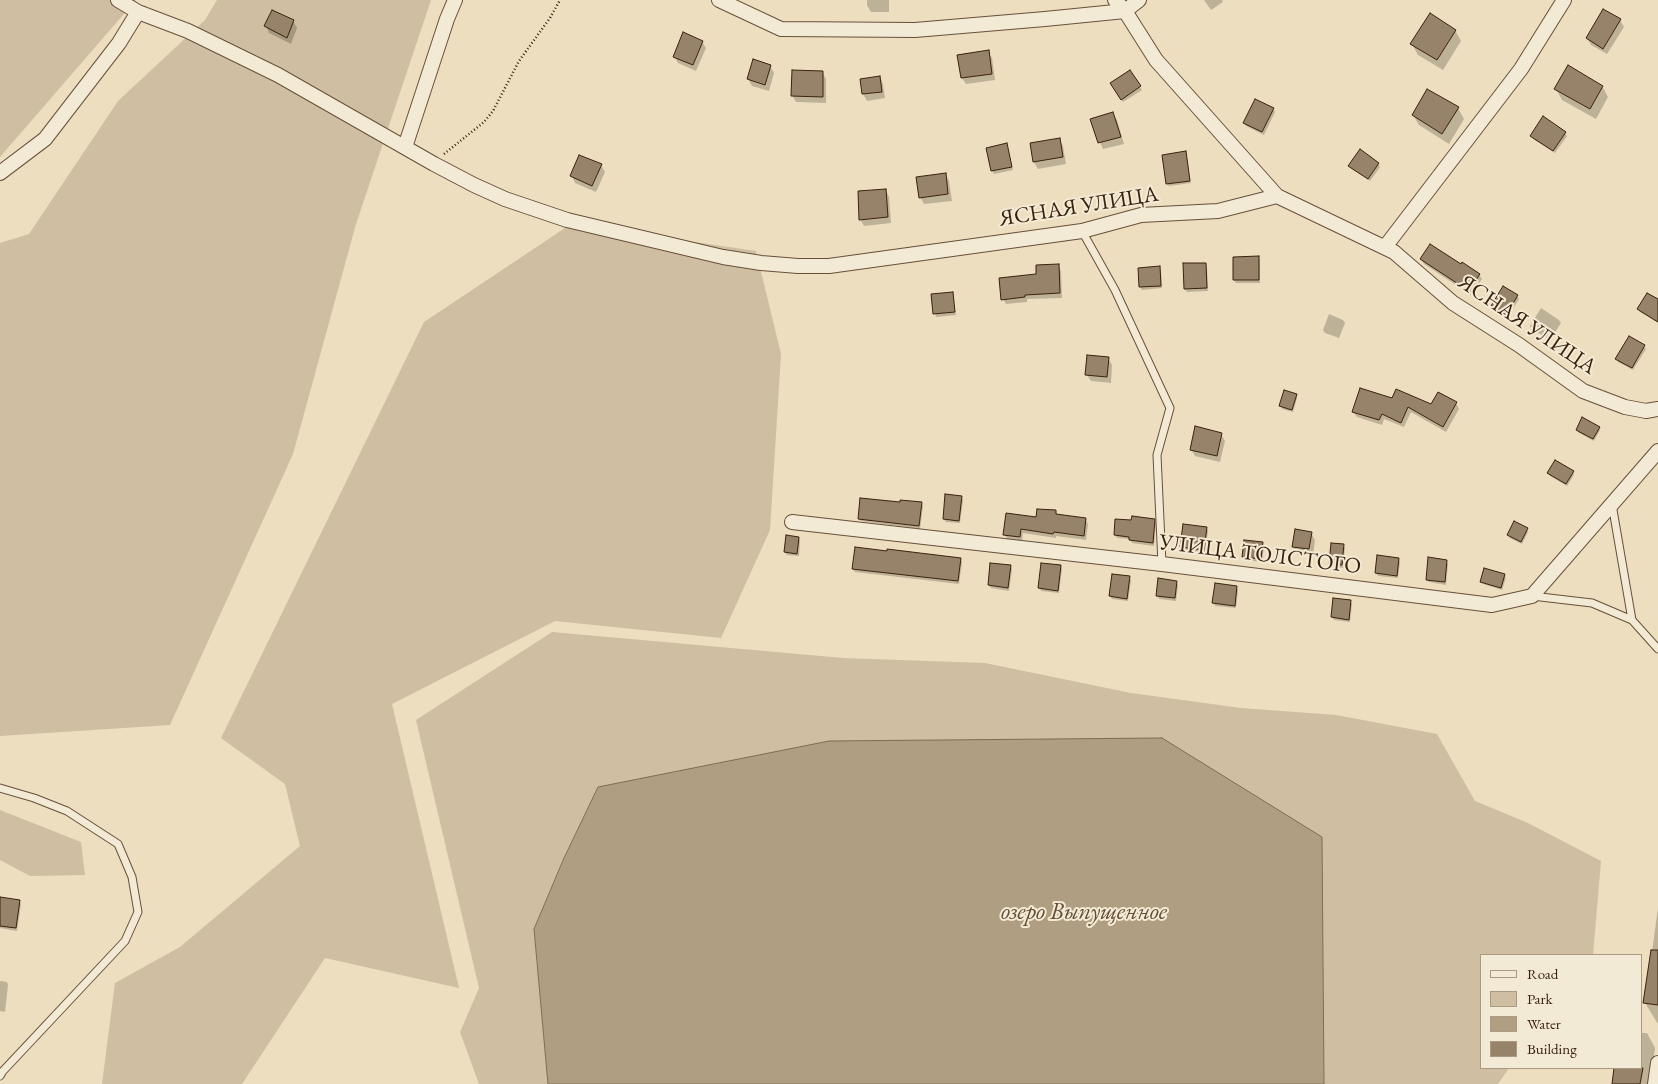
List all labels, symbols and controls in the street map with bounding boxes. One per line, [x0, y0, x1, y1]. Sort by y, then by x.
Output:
street label: ЯСНАЯ УЛИЦА [998, 181, 1160, 233]
street label: ЯСНАЯ УЛИЦА [1453, 269, 1601, 381]
street label: УЛИЦА ТОЛСТОГО [1158, 530, 1362, 580]
water label: озеро Выпущенное [1001, 898, 1167, 926]
legend [1480, 954, 1643, 1069]
text: Road [1527, 964, 1558, 983]
text: Park [1527, 989, 1553, 1008]
text: Water [1527, 1014, 1561, 1033]
text: Building [1527, 1039, 1577, 1058]

